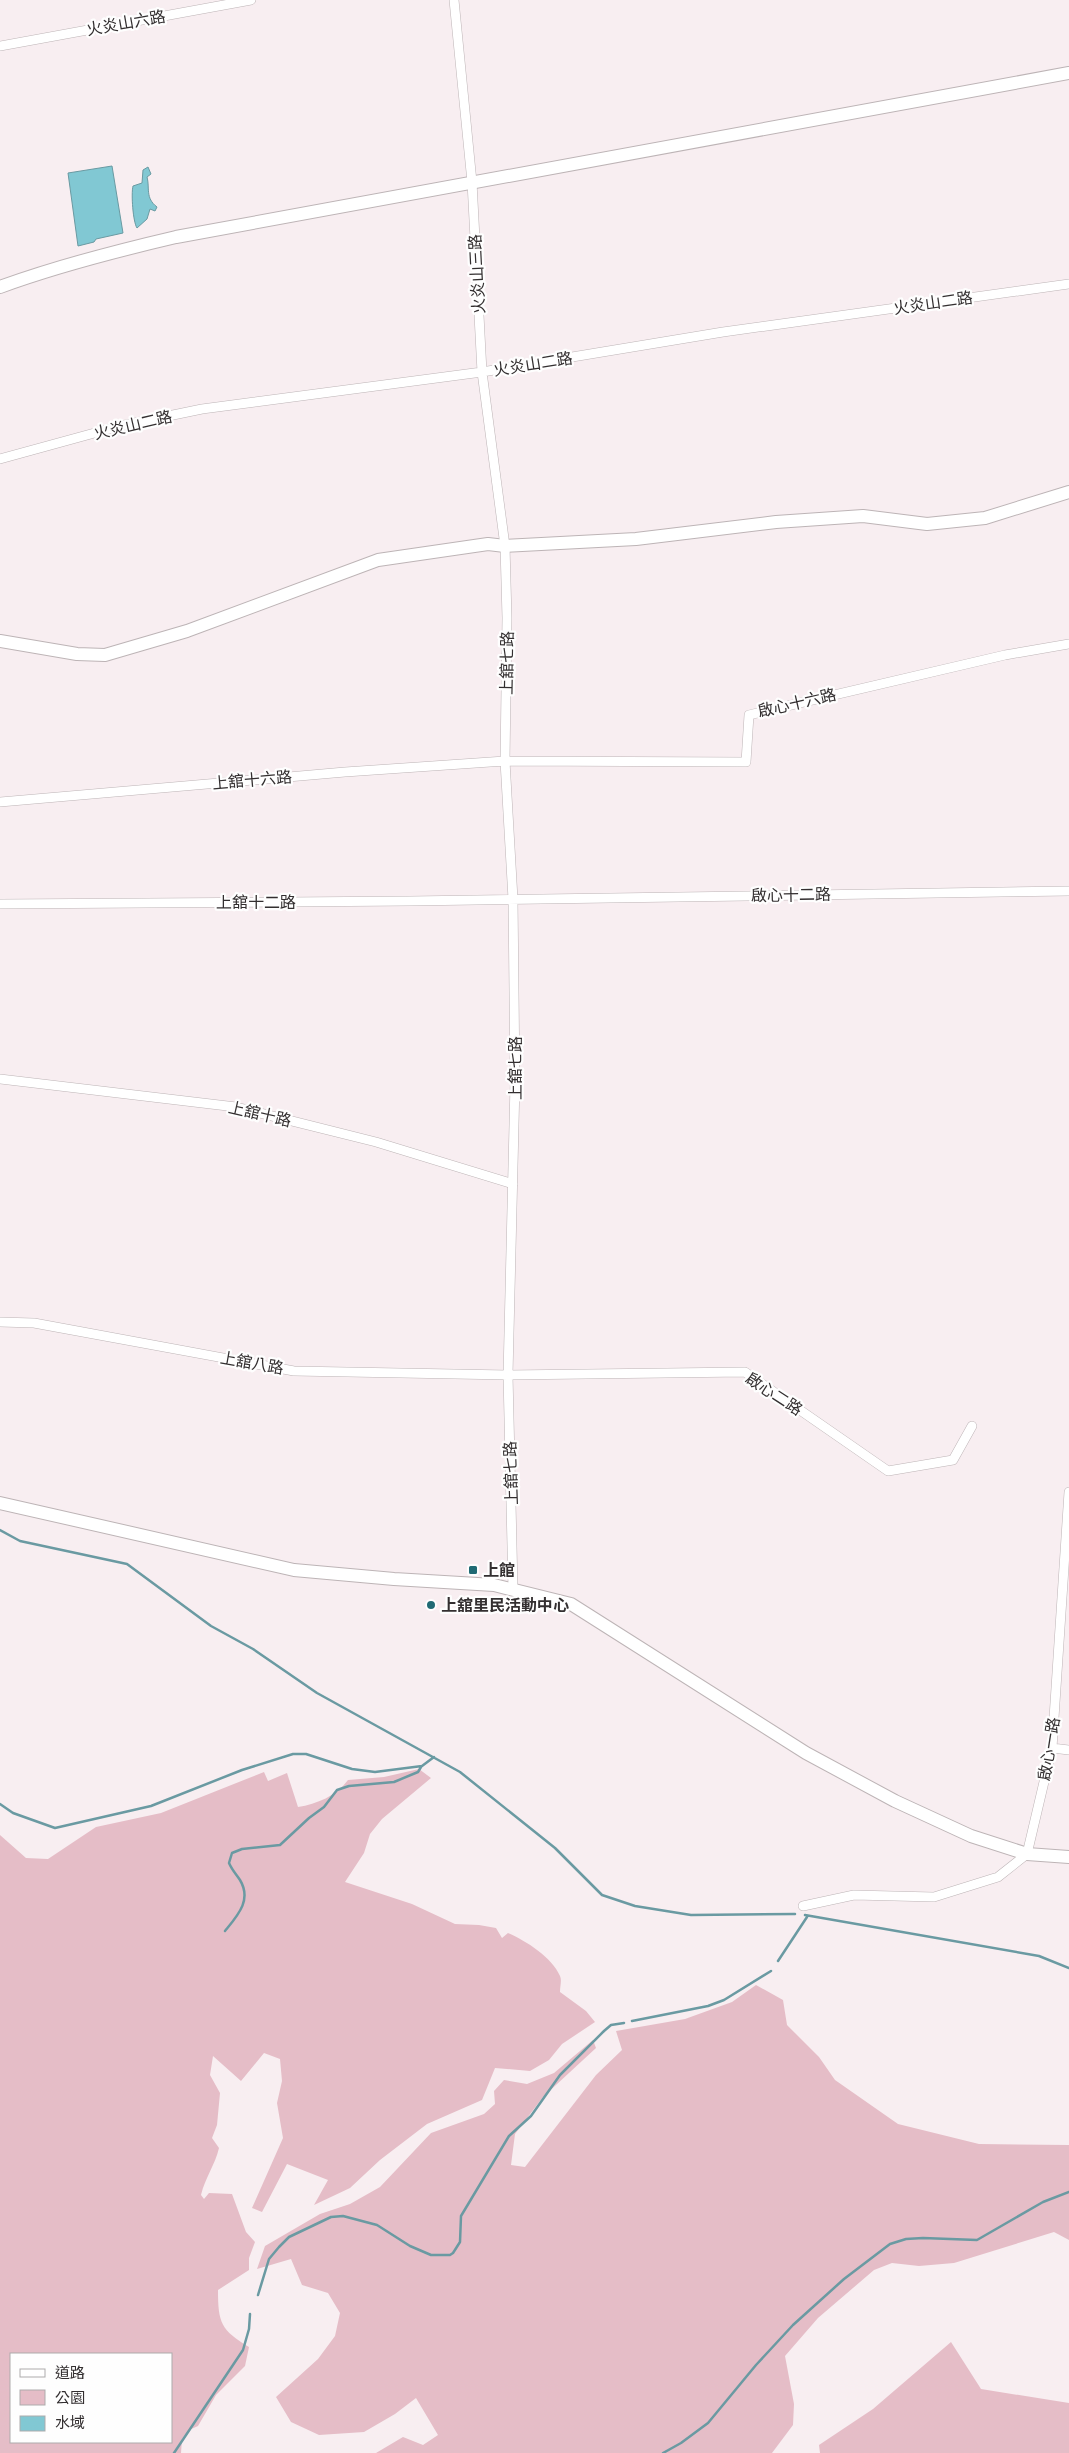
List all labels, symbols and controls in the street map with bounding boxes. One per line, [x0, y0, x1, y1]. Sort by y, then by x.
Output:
street label: 火炎山六路 [85, 7, 167, 39]
street label: 火炎山三路 [465, 234, 489, 314]
street label: 火炎山二路 [892, 288, 974, 318]
street label: 火炎山二路 [492, 348, 574, 380]
street label: 火炎山二路 [92, 407, 174, 443]
street label: 上舘七路 [497, 631, 517, 695]
street label: 啟心十六路 [756, 685, 838, 721]
street label: 上舘十六路 [211, 767, 293, 793]
street label: 啟心十二路 [751, 885, 831, 905]
street label: 上舘十二路 [216, 893, 296, 912]
street label: 上舘七路 [506, 1036, 525, 1100]
street label: 上舘十路 [227, 1098, 293, 1130]
street label: 上舘八路 [219, 1348, 285, 1378]
street label: 啟心二路 [742, 1369, 806, 1419]
street label: 上舘七路 [500, 1441, 522, 1505]
place label: 上館 [483, 1561, 515, 1580]
marker: 上館 [467, 1564, 479, 1576]
place label: 上舘里民活動中心 [441, 1596, 569, 1615]
marker: 上舘里民活動中心 [425, 1599, 437, 1611]
street label: 啟心一路 [1035, 1716, 1063, 1782]
legend [10, 2353, 172, 2443]
text: 道路 [55, 2364, 85, 2382]
text: 公園 [55, 2389, 85, 2407]
text: 水域 [55, 2414, 85, 2432]

